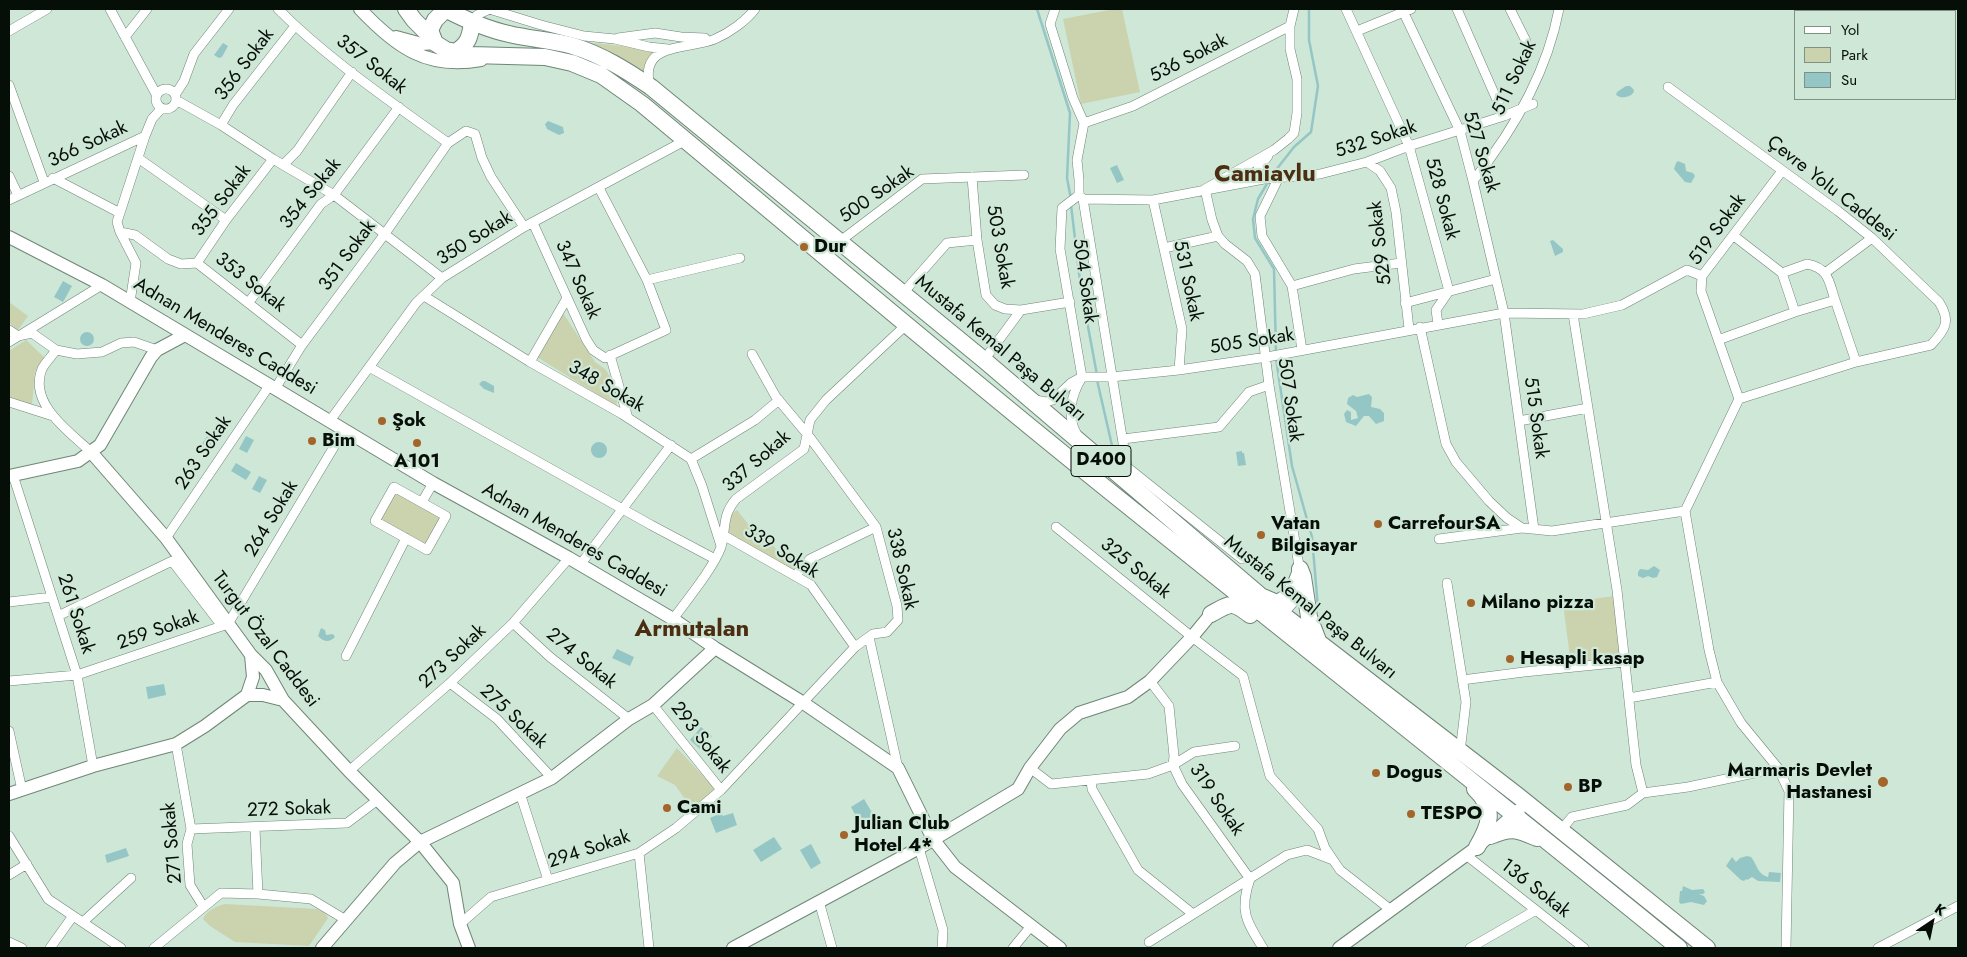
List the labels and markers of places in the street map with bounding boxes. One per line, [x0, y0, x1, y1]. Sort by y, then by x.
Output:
place label: Dur [814, 236, 847, 258]
marker: Dur [798, 241, 810, 253]
place label: Şok [392, 410, 426, 432]
marker: Şok [376, 415, 388, 427]
place label: Bim [322, 430, 355, 452]
marker: Bim [306, 435, 318, 447]
marker: A101 [411, 437, 423, 449]
place label: A101 [394, 451, 440, 473]
place label: Vatan Bilgisayar [1271, 513, 1358, 557]
place label: CarrefourSA [1388, 513, 1500, 535]
marker: CarrefourSA [1372, 518, 1384, 530]
marker: Vatan Bilgisayar [1255, 529, 1267, 541]
place label: Milano pizza [1481, 592, 1594, 614]
marker: Milano pizza [1465, 597, 1477, 609]
place label: Hesapli kasap [1520, 648, 1644, 670]
marker: Hesapli kasap [1504, 653, 1516, 665]
place label: Marmaris Devlet Hastanesi [1727, 760, 1872, 804]
place label: Dogus [1386, 762, 1442, 784]
marker: Dogus [1370, 767, 1382, 779]
marker: Marmaris Devlet Hastanesi [1876, 775, 1890, 789]
place label: BP [1578, 776, 1602, 798]
marker: BP [1562, 781, 1574, 793]
place label: Cami [677, 797, 721, 819]
marker: Cami [661, 802, 673, 814]
place label: TESPO [1421, 803, 1482, 825]
marker: TESPO [1405, 808, 1417, 820]
place label: Julian Club Hotel 4* [854, 813, 950, 857]
marker: Julian Club Hotel 4* [838, 829, 850, 841]

